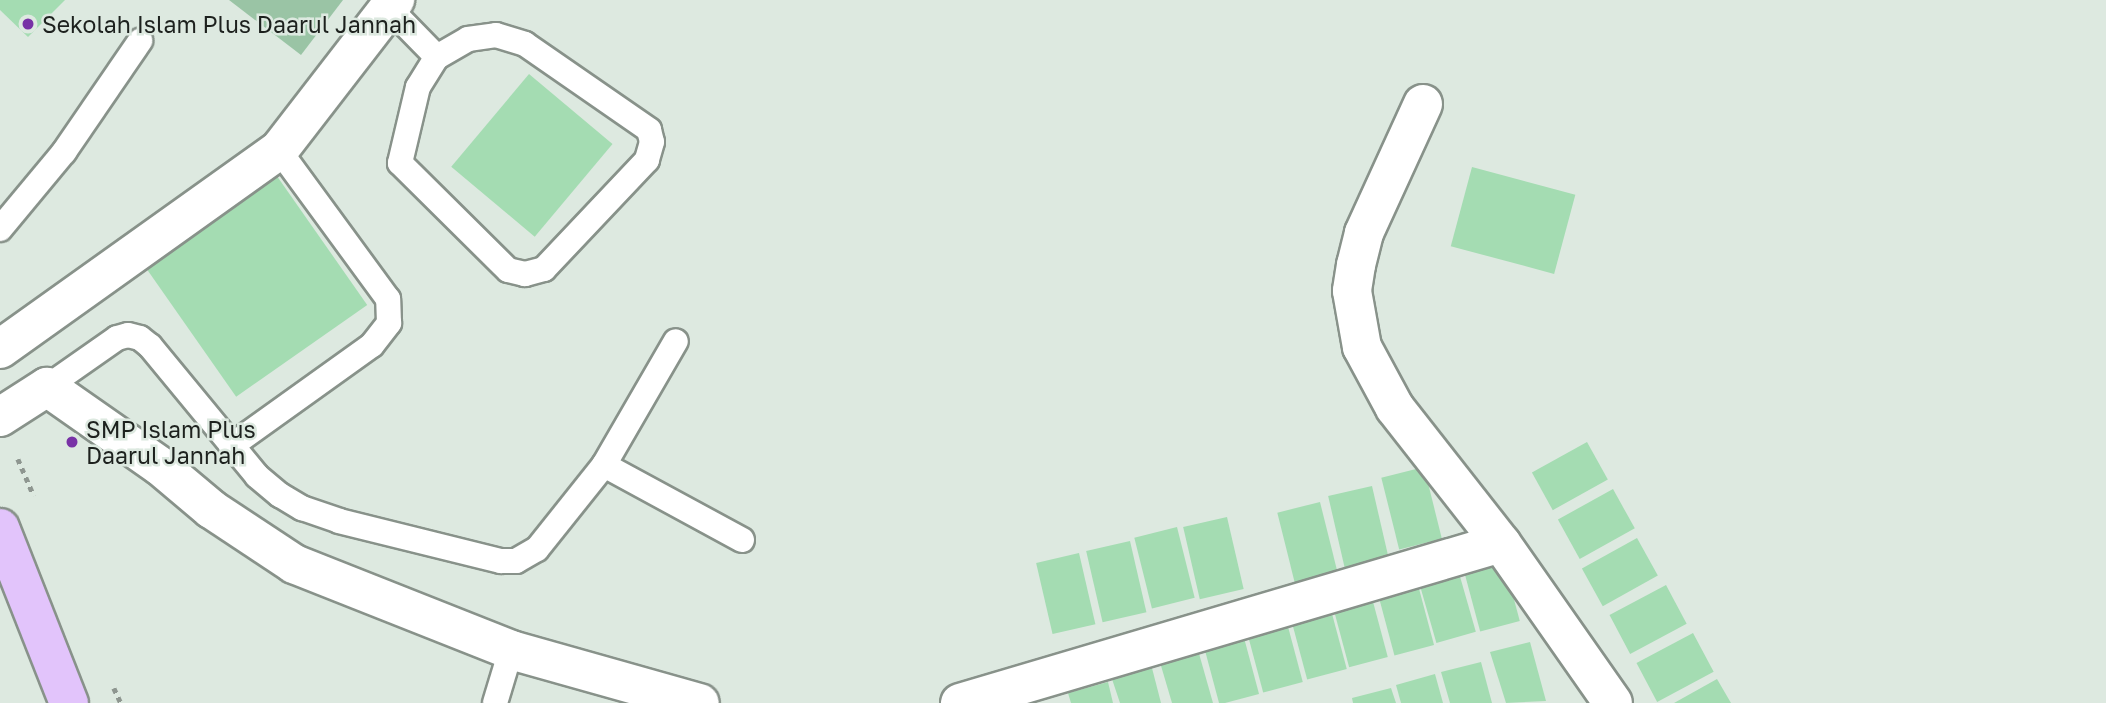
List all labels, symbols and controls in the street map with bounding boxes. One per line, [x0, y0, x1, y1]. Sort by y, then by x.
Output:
place label: Sekolah Islam Plus Daarul Jannah [42, 10, 416, 38]
marker: Sekolah Islam Plus Daarul Jannah [20, 16, 36, 32]
place label: SMP Islam Plus Daarul Jannah [86, 415, 256, 469]
marker: SMP Islam Plus Daarul Jannah [64, 434, 80, 450]

